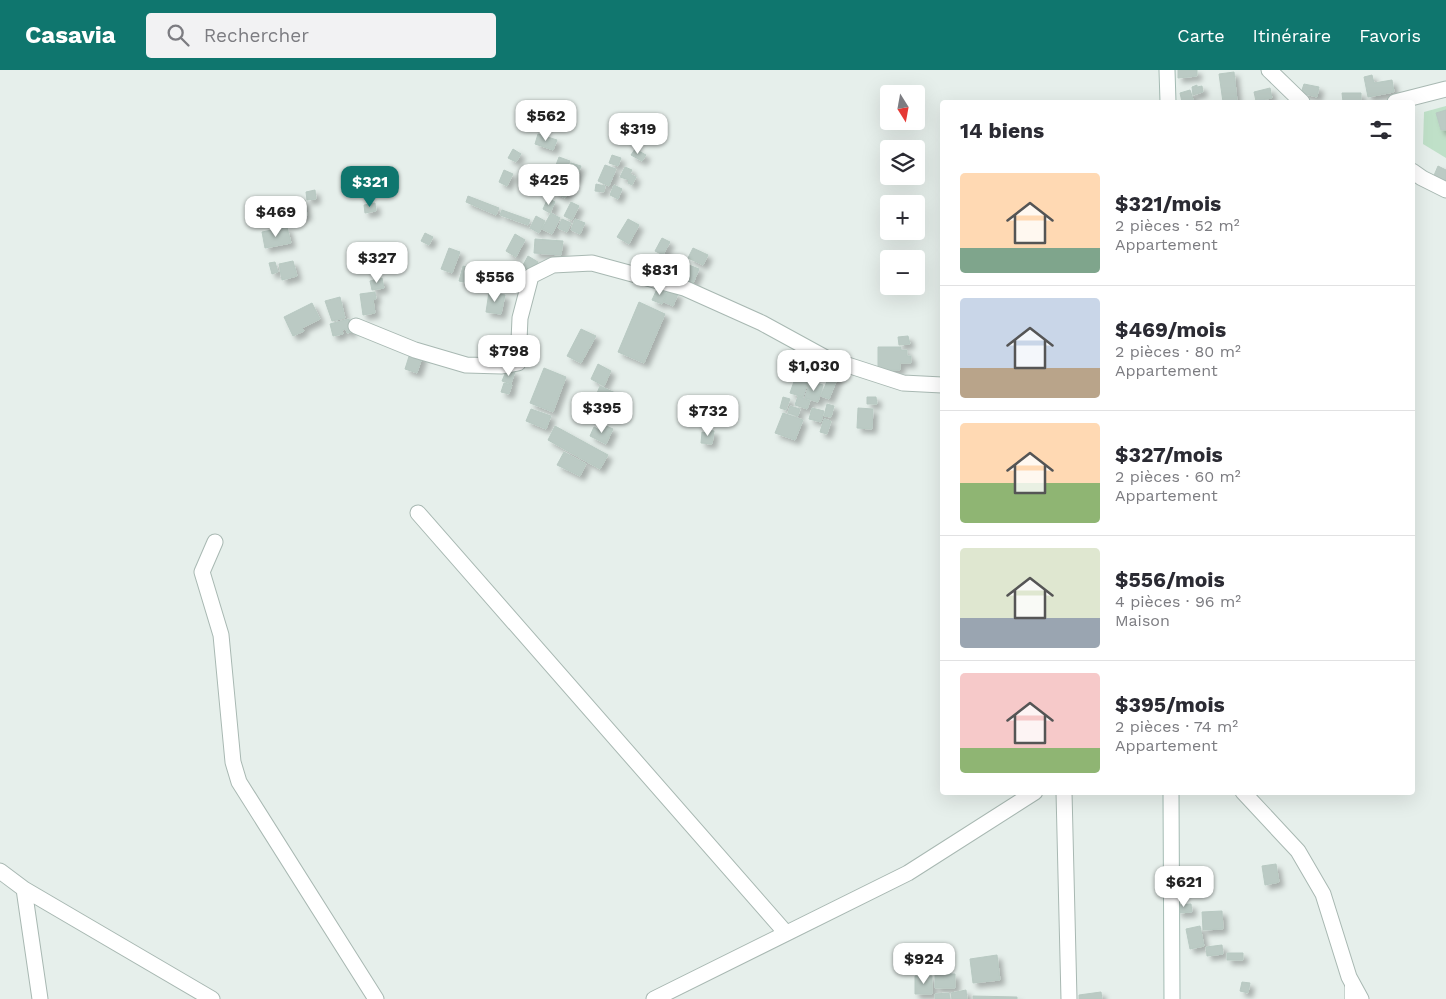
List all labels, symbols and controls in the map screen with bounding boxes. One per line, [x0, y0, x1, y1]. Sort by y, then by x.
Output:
search box [146, 13, 496, 58]
text: Casavia [25, 21, 116, 49]
icon: search [164, 21, 192, 49]
text: Rechercher [204, 24, 309, 47]
text: Carte [1177, 25, 1225, 46]
text: Itinéraire [1253, 25, 1331, 46]
text: Favoris [1359, 25, 1421, 46]
north arrow [880, 85, 925, 130]
map controls [880, 85, 925, 295]
pin: $562 [516, 100, 576, 142]
text: $562 [527, 106, 565, 125]
pin: $319 [608, 112, 668, 155]
icon: filters [1367, 116, 1395, 144]
text: 14 biens [960, 118, 1044, 143]
text: $319 [620, 119, 656, 138]
button: layers [880, 140, 925, 185]
pin: $425 [519, 164, 579, 206]
pin: $321 [340, 166, 400, 208]
text: $425 [529, 170, 569, 189]
text: $321 [352, 172, 388, 191]
text: $321/mois [1115, 191, 1221, 216]
icon: home [1000, 193, 1060, 253]
button: + [880, 195, 925, 240]
pin: $469 [246, 196, 306, 238]
text: $469 [256, 202, 296, 221]
text: 2 pièces · 52 m² [1115, 216, 1240, 235]
text: Appartement [1115, 235, 1218, 254]
pin: $327 [347, 242, 407, 284]
text: $327 [358, 248, 396, 267]
button: − [880, 250, 925, 295]
pin: $831 [630, 254, 690, 296]
pin: $556 [465, 260, 525, 303]
text: $831 [642, 260, 678, 279]
text: $556 [476, 267, 514, 286]
text: $469/mois [1115, 317, 1226, 342]
icon: home [1000, 318, 1060, 378]
pin: $798 [479, 334, 539, 377]
text: $798 [489, 341, 529, 360]
text: 2 pièces · 80 m² [1115, 342, 1241, 361]
pin: $1,030 [773, 350, 855, 392]
text: $1,030 [788, 356, 840, 375]
text: Appartement [1115, 361, 1218, 380]
pin: $395 [572, 392, 632, 434]
pin: $732 [678, 394, 738, 437]
text: $395 [583, 398, 621, 417]
text: $732 [688, 401, 728, 420]
text: $327/mois [1115, 442, 1223, 467]
icon: home [1000, 443, 1060, 503]
text: 2 pièces · 60 m² [1115, 467, 1241, 486]
text: Appartement [1115, 486, 1218, 505]
text: $556/mois [1115, 567, 1225, 592]
icon: home [1000, 568, 1060, 628]
text: 4 pièces · 96 m² [1115, 592, 1241, 611]
text: Maison [1115, 611, 1170, 630]
text: $395/mois [1115, 692, 1225, 717]
icon: home [1000, 693, 1060, 753]
text: 2 pièces · 74 m² [1115, 717, 1238, 736]
text: Appartement [1115, 736, 1218, 755]
pin: $621 [1154, 866, 1214, 908]
text: $621 [1166, 872, 1202, 891]
pin: $924 [894, 942, 954, 985]
text: $924 [904, 949, 944, 968]

